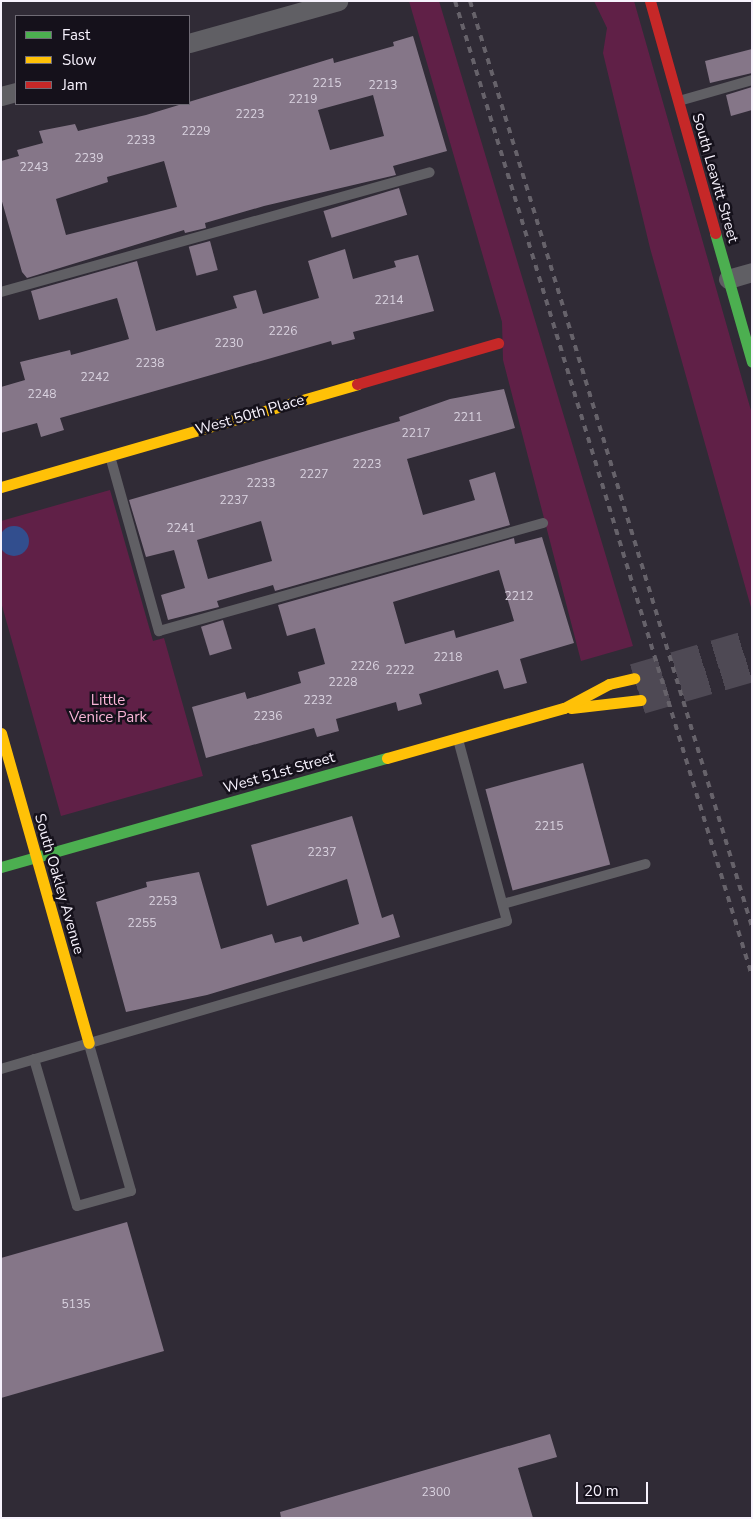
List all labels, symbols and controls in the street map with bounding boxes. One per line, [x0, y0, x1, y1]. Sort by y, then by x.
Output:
legend [15, 15, 190, 105]
text: Fast [62, 25, 90, 45]
text: Slow [62, 50, 96, 70]
text: Jam [62, 75, 88, 95]
house number: 2215 [313, 77, 341, 91]
house number: 2213 [369, 79, 397, 93]
house number: 2219 [289, 93, 317, 107]
house number: 2223 [236, 108, 264, 122]
street label: South Leavitt Street [688, 111, 742, 245]
house number: 2229 [182, 125, 210, 139]
house number: 2233 [127, 134, 155, 148]
house number: 2239 [75, 152, 103, 166]
house number: 2243 [20, 161, 48, 175]
house number: 2214 [375, 294, 403, 308]
house number: 2226 [269, 325, 297, 339]
house number: 2230 [215, 337, 243, 351]
house number: 2238 [136, 357, 164, 371]
house number: 2242 [81, 371, 109, 385]
house number: 2248 [28, 388, 56, 402]
street label: West 50th Place [194, 391, 306, 439]
house number: 2211 [454, 411, 482, 425]
house number: 2217 [402, 427, 430, 441]
house number: 2223 [353, 458, 381, 472]
house number: 2227 [300, 468, 328, 482]
house number: 2233 [247, 477, 275, 491]
house number: 2237 [220, 494, 248, 508]
house number: 2241 [167, 522, 195, 536]
house number: 2212 [505, 590, 533, 604]
house number: 2218 [434, 651, 462, 665]
house number: 2226 [351, 660, 379, 674]
house number: 2222 [386, 664, 414, 678]
house number: 2228 [329, 676, 357, 690]
park label: Little Venice Park [69, 691, 147, 726]
house number: 2232 [304, 694, 332, 708]
house number: 2236 [254, 710, 282, 724]
street label: West 51st Street [221, 748, 337, 798]
street label: South Oakley Avenue [30, 812, 88, 956]
house number: 2215 [535, 820, 563, 834]
house number: 2237 [308, 846, 336, 860]
house number: 2253 [149, 895, 177, 909]
house number: 2255 [128, 917, 156, 931]
house number: 5135 [62, 1298, 90, 1312]
scale bar [578, 1472, 650, 1504]
text: 20 m [584, 1481, 619, 1501]
house number: 2300 [422, 1486, 450, 1500]

